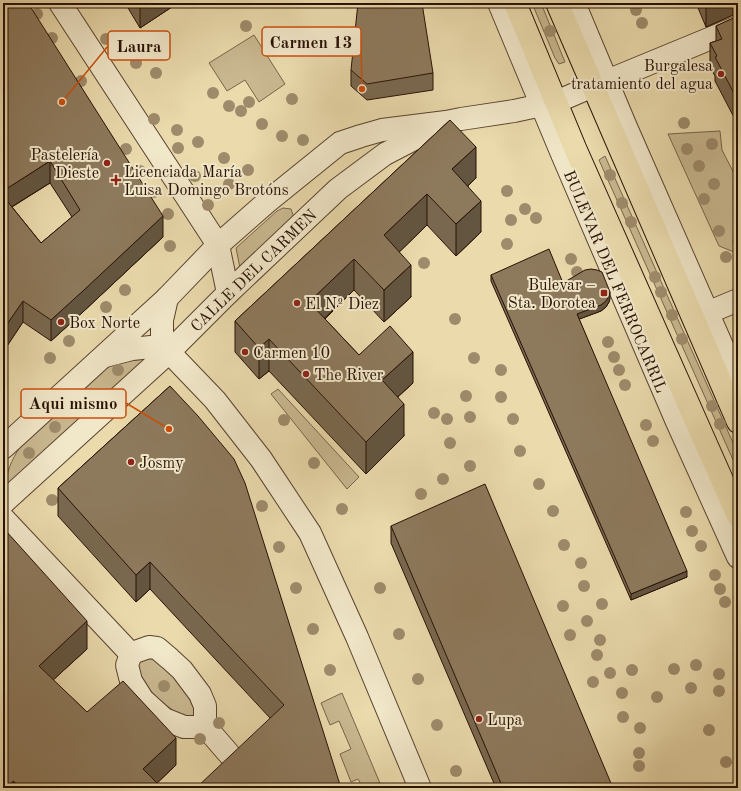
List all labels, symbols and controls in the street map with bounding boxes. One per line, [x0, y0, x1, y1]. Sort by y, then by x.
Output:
callout: Carmen 13 [262, 27, 361, 56]
callout: Laura [108, 31, 170, 60]
text: Carmen 13 [270, 35, 352, 52]
text: Laura [116, 39, 162, 56]
place label: Burgalesa tratamiento del agua [571, 59, 713, 93]
marker: Burgalesa tratamiento del agua [716, 69, 726, 79]
place label: Pastelería Dieste [31, 148, 99, 182]
marker: Pastelería Dieste [102, 158, 112, 168]
place label: Licenciada María Luisa Domingo Brotóns [124, 165, 289, 199]
street label: BULEVAR DEL FERROCARRIL [560, 168, 668, 395]
marker: Licenciada María Luisa Domingo Brotóns [111, 175, 121, 185]
street label: CALLE DEL CARMEN [188, 207, 320, 336]
place label: Bulevar – Sta. Dorotea [508, 278, 596, 312]
marker: Bulevar – Sta. Dorotea [599, 288, 609, 298]
place label: El Nº Diez [305, 297, 379, 313]
marker: El Nº Diez [292, 298, 302, 308]
place label: Box Norte [69, 316, 140, 332]
marker: Box Norte [56, 317, 66, 327]
place label: Carmen 10 [253, 346, 330, 362]
marker: Carmen 10 [240, 347, 250, 357]
place label: The River [314, 368, 384, 384]
marker: The River [301, 369, 311, 379]
callout: Aqui mismo [21, 389, 126, 418]
text: Aqui mismo [29, 396, 117, 413]
place label: Josmy [139, 456, 184, 472]
marker: Josmy [126, 457, 136, 467]
place label: Lupa [487, 713, 523, 729]
marker: Lupa [474, 714, 484, 724]

